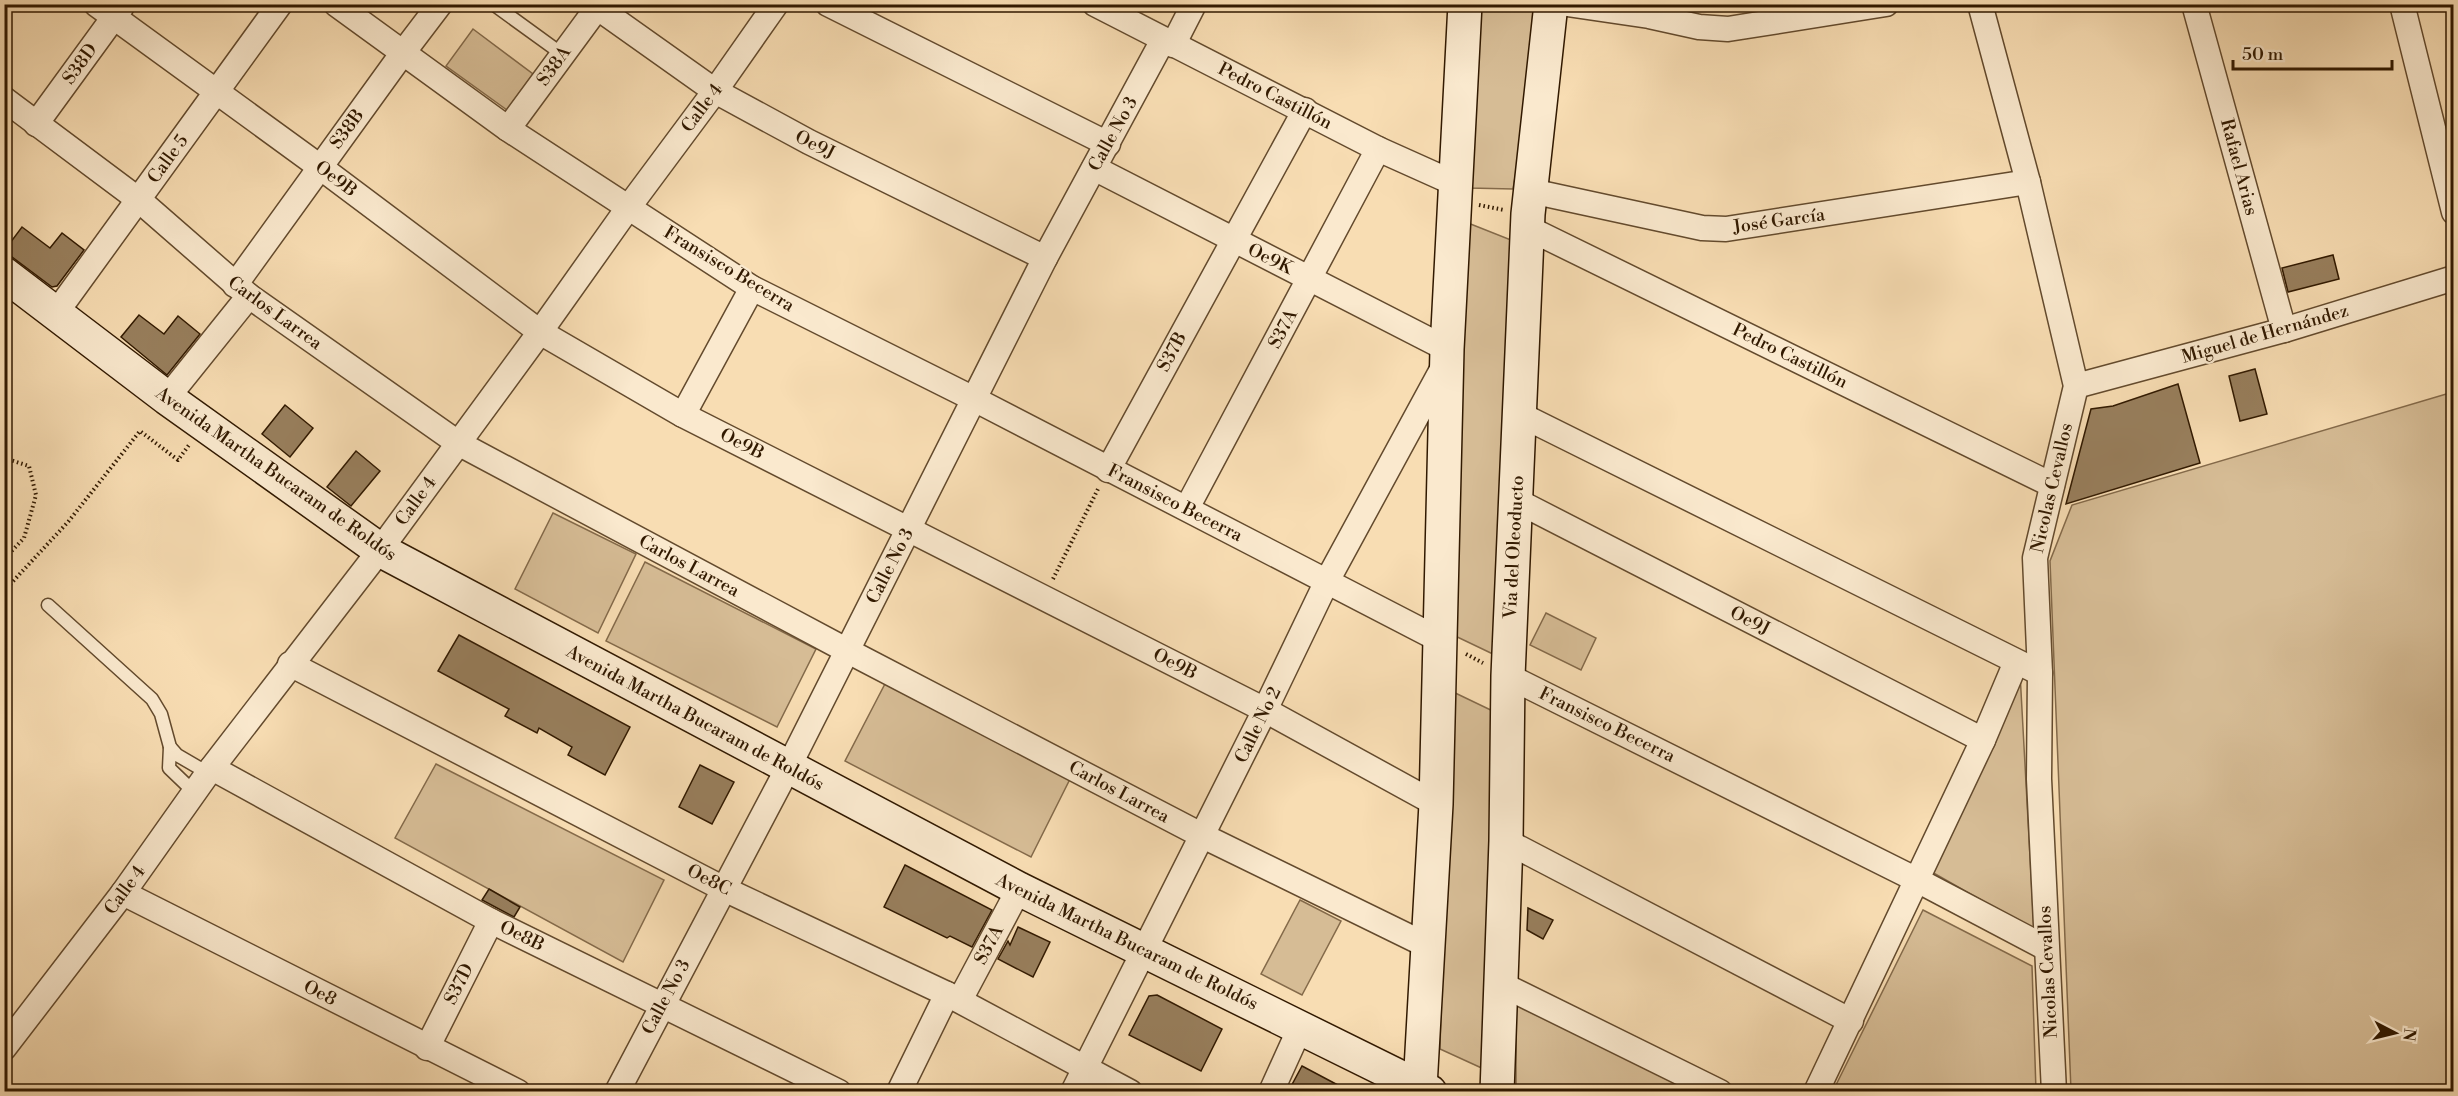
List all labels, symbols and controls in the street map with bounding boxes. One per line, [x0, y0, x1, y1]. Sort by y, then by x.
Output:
scale bar [2233, 33, 2392, 71]
street label: S38D [57, 39, 103, 89]
street label: S38A [532, 41, 577, 90]
text: 50 m [2242, 43, 2284, 66]
street label: Pedro Castillón [1214, 57, 1336, 135]
street label: Calle 4 [676, 79, 728, 137]
street label: Calle No 3 [1083, 93, 1143, 175]
street label: S38B [325, 104, 369, 154]
street label: Rafael Arias [2215, 116, 2263, 218]
street label: Oe9J [791, 125, 839, 165]
street label: Calle 5 [143, 130, 193, 188]
street label: Oe9B [310, 156, 362, 202]
street label: José García [1731, 203, 1827, 239]
street label: Fransisco Becerra [659, 221, 799, 318]
street label: Oe9K [1244, 238, 1298, 281]
street label: Carlos Larrea [223, 271, 327, 355]
street label: Miguel de Hernández [2179, 299, 2351, 369]
street label: S37A [1263, 305, 1303, 353]
street label: Pedro Castillón [1729, 318, 1852, 394]
street label: S37B [1152, 328, 1192, 376]
street label: Avenida Martha Bucaram de Roldós [150, 381, 401, 566]
street label: Nicolas Cevallos [2026, 421, 2078, 555]
street label: Oe9B [716, 423, 768, 465]
street label: Fransisco Becerra [1104, 459, 1247, 547]
street label: Calle 4 [390, 472, 442, 530]
street label: Via del Oleoducto [1499, 475, 1529, 620]
street label: Calle No 3 [861, 524, 919, 608]
street label: Carlos Larrea [635, 530, 744, 603]
street label: Oe9J [1726, 601, 1774, 641]
street label: Avenida Martha Bucaram de Roldós [561, 640, 828, 796]
street label: Oe9B [1149, 643, 1201, 685]
street label: Fransisco Becerra [1535, 682, 1680, 768]
street label: Calle No 2 [1230, 683, 1286, 767]
street label: Carlos Larrea [1065, 756, 1174, 829]
street label: Oe8C [683, 859, 735, 901]
street label: Calle 4 [99, 861, 151, 919]
street label: Avenida Martha Bucaram de Roldós [991, 868, 1262, 1016]
street label: Nicolas Cevallos [2033, 905, 2063, 1039]
street label: Oe8B [496, 915, 548, 957]
street label: S37A [969, 921, 1009, 969]
street label: Calle No 3 [637, 955, 695, 1039]
street label: S37D [439, 960, 479, 1008]
street label: Oe8 [300, 975, 340, 1011]
north arrow [2365, 1003, 2425, 1063]
text: N [2398, 1027, 2420, 1043]

